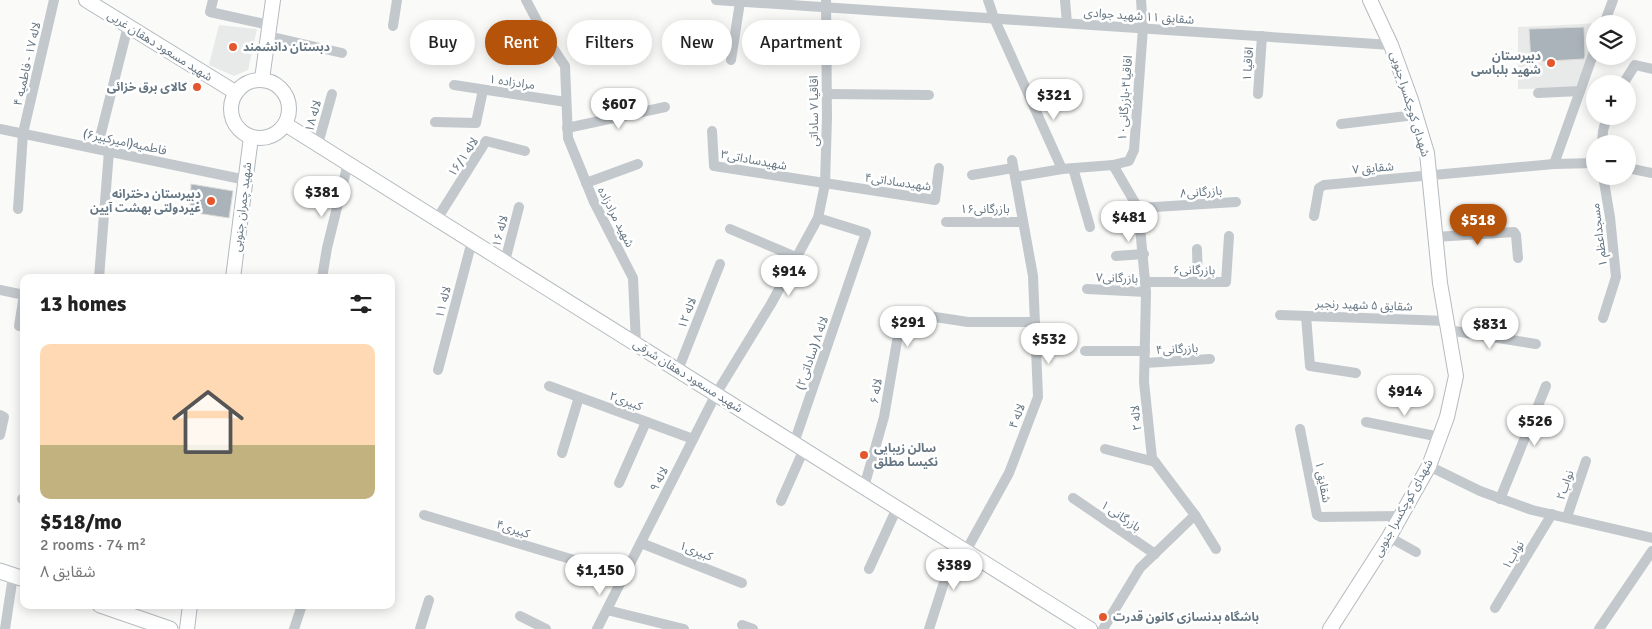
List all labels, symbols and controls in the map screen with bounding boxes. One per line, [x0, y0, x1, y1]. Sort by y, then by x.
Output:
street label: شقایق ۱۱ شهید جوادی [1083, 5, 1195, 28]
street label: شهید مسعود دهقان غربی [104, 8, 215, 85]
map controls [1586, 15, 1636, 185]
button: layers [1586, 15, 1636, 65]
chip: Buy [410, 20, 475, 65]
chip: Rent [485, 20, 557, 65]
chip: Filters [567, 20, 652, 65]
chip: New [662, 20, 732, 65]
chip: Apartment [742, 20, 860, 65]
street label: لاله ۱۷ - فاطمیه ۴ [11, 21, 44, 107]
place label: دبستان دانشمند [243, 40, 330, 55]
marker: دبستان دانشمند [227, 41, 239, 53]
street label: اقاقیا ۱ [1240, 46, 1257, 82]
place label: دبیرستان شهید بلباسی [1471, 49, 1541, 78]
street label: شهدای کوچکسرا جنوبی [1386, 50, 1433, 159]
street label: اقاقیا۳-بازرگانی۱۰ [1115, 55, 1136, 141]
marker: دبیرستان شهید بلباسی [1545, 57, 1557, 69]
street label: مرادزاده ۱ [488, 72, 536, 93]
street label: اقاقیا ۷ ساداتی [807, 75, 822, 147]
button: + [1586, 75, 1636, 125]
pin: $321 [1024, 78, 1084, 121]
place label: کالای برق خزائی [107, 80, 188, 95]
marker: کالای برق خزائی [191, 81, 203, 93]
text: $321 [1037, 85, 1071, 105]
pin: $607 [589, 88, 649, 130]
text: $607 [602, 94, 636, 114]
street label: لاله ۱۸ [302, 99, 325, 134]
street label: فاطمیه(امیرکبیر۶) [82, 126, 168, 159]
street label: لاله ۱۶/۱ [445, 135, 482, 180]
button: − [1586, 135, 1636, 185]
street label: شهیدساداتی۳ [720, 147, 788, 174]
street label: شقایق ۷ [1352, 159, 1394, 178]
street label: شهید چمران جنوبی [230, 161, 255, 253]
street label: شهیدساداتی۴ [864, 170, 932, 195]
pin: $381 [292, 176, 352, 218]
text: $381 [305, 182, 339, 202]
street label: شهید مرادزاده [594, 184, 637, 250]
street label: بازرگانی۸ [1179, 184, 1223, 201]
place label: دبیرستان دخترانه غیردولتی بهشت آیین [90, 187, 201, 216]
marker: دبیرستان دخترانه غیردولتی بهشت آیین [205, 195, 217, 207]
pin: $481 [1099, 200, 1159, 243]
street label: بازرگانی۱۶ [960, 202, 1010, 217]
street label: مسجداعظم ۱ [1588, 202, 1612, 268]
pin: $518 [1448, 204, 1508, 246]
text: $481 [1112, 207, 1146, 227]
text: $518 [1461, 210, 1495, 230]
street label: لاله ۱۶ [489, 214, 512, 249]
pin: $914 [759, 254, 819, 297]
text: $914 [772, 261, 806, 281]
street label: بازرگانی۶ [1173, 263, 1215, 278]
street label: بازرگانی۷ [1096, 270, 1138, 287]
street label: لاله ۱۱ [432, 285, 455, 320]
icon: filters [347, 290, 375, 318]
text: 13 homes [40, 291, 126, 317]
street label: لاله ۱۲ [675, 295, 700, 331]
street label: شقایق ۵ شهید رنجبر [1314, 296, 1413, 315]
pin: $291 [878, 306, 938, 348]
pin: $831 [1460, 308, 1520, 350]
text: $291 [891, 312, 925, 332]
street label: لاله ۸ (ساداتی۲) [793, 314, 832, 392]
text: $831 [1473, 314, 1507, 334]
pin: $532 [1019, 322, 1079, 365]
text: $532 [1032, 329, 1066, 349]
street label: شهید مسعود دهقان شرقی [630, 336, 745, 416]
street label: بازرگانی۴ [1155, 341, 1199, 358]
pin: $914 [1375, 374, 1435, 417]
icon: home [163, 377, 253, 467]
street label: لاله ۶ [867, 377, 886, 405]
text: $914 [1388, 381, 1422, 401]
street label: کبیری۲ [607, 389, 645, 415]
street label: لاله ۴ [1006, 402, 1029, 431]
pin: $526 [1505, 404, 1565, 447]
street label: لاله ۲ [1128, 405, 1145, 431]
text: $526 [1518, 411, 1552, 431]
place label: سالن زیبایی نکیسا مطلق [874, 441, 938, 470]
marker: سالن زیبایی نکیسا مطلق [858, 449, 870, 461]
street label: شهدای کوچکسرا جنوبی [1370, 457, 1437, 560]
street label: شقایق ۱ [1311, 460, 1334, 504]
street label: لاله ۹ [647, 464, 672, 494]
street label: نواب۲ [1553, 468, 1578, 502]
street label: بازرگانی ۱ [1098, 498, 1144, 535]
text: $518/mo [40, 509, 122, 535]
street label: کبیری۴ [494, 517, 532, 542]
text: 2 rooms · 74 m² [40, 535, 146, 555]
street label: کبیری۱ [677, 538, 715, 565]
street label: نواب۱ [1499, 538, 1528, 572]
pin: $389 [924, 548, 984, 591]
pin: $1,150 [559, 554, 641, 596]
text: $389 [937, 555, 971, 575]
text: $1,150 [576, 560, 624, 580]
text: شقایق ۸ [40, 562, 96, 582]
place label: باشگاه بدنسازی کانون قدرت [1113, 610, 1259, 625]
marker: باشگاه بدنسازی کانون قدرت [1097, 611, 1109, 623]

